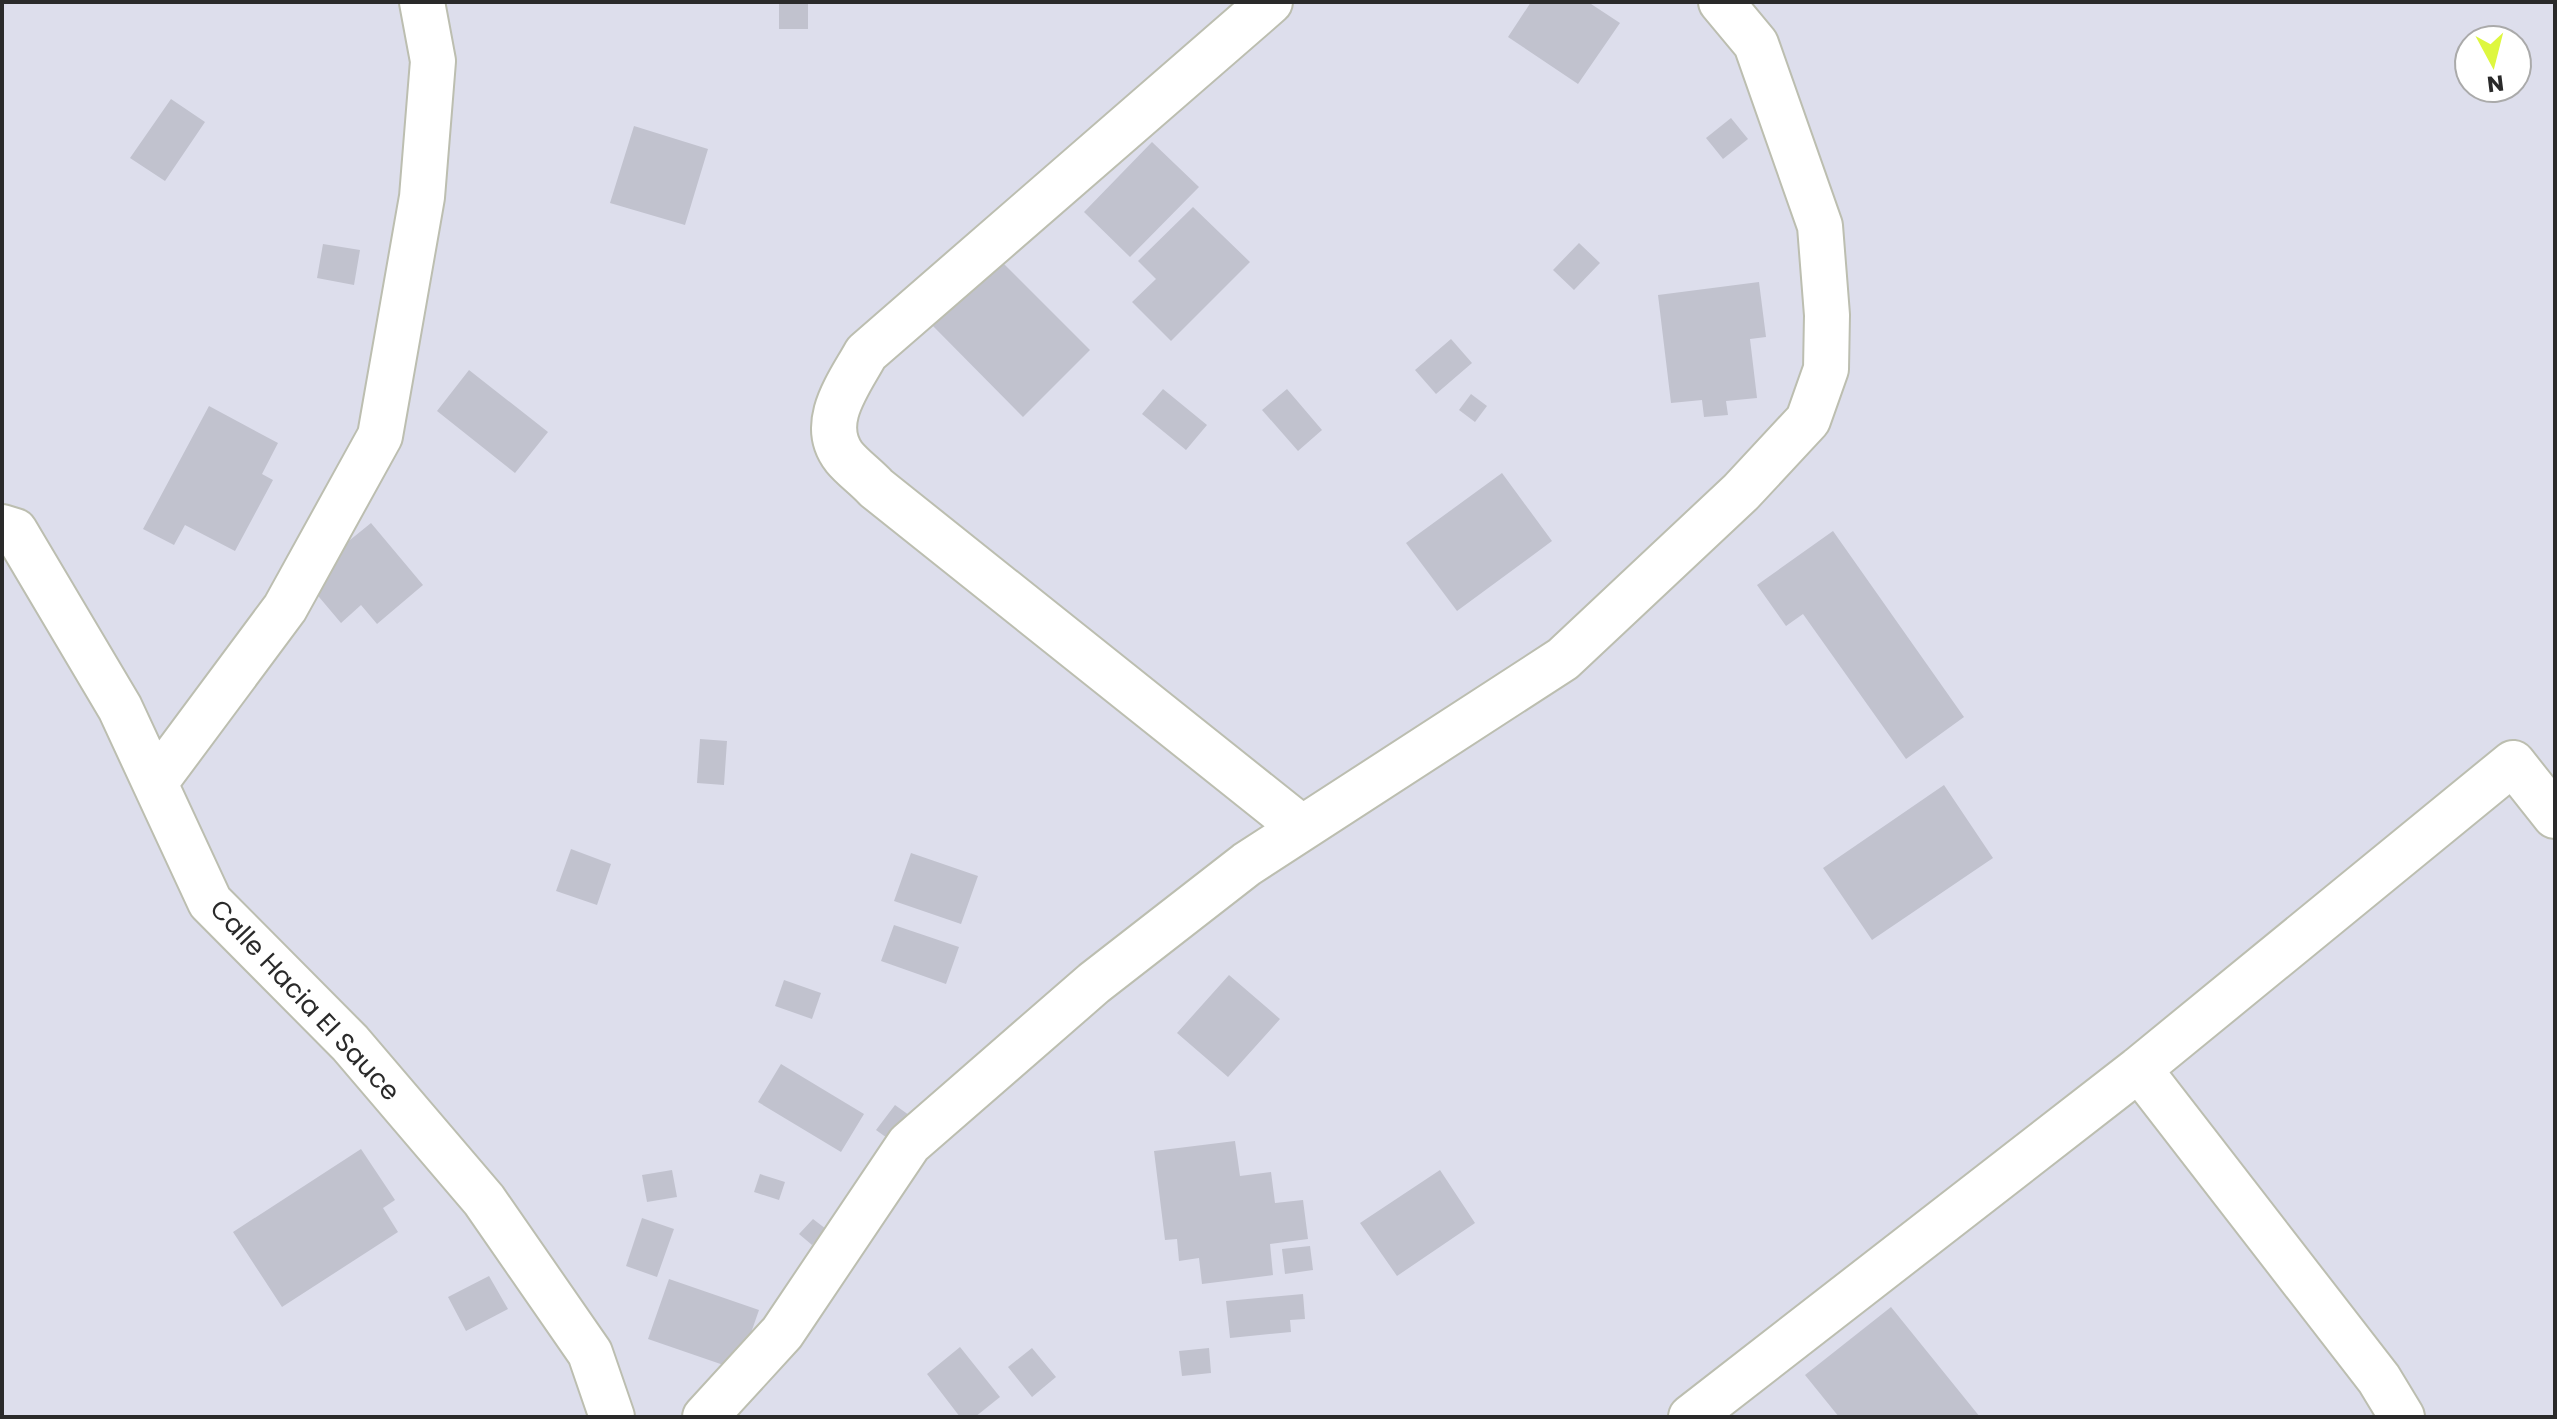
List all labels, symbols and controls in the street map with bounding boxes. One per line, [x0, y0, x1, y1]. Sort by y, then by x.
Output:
north arrow [2453, 24, 2533, 104]
text: N [2485, 67, 2505, 100]
street label: Calle Hacia El Sauce [202, 891, 408, 1109]

